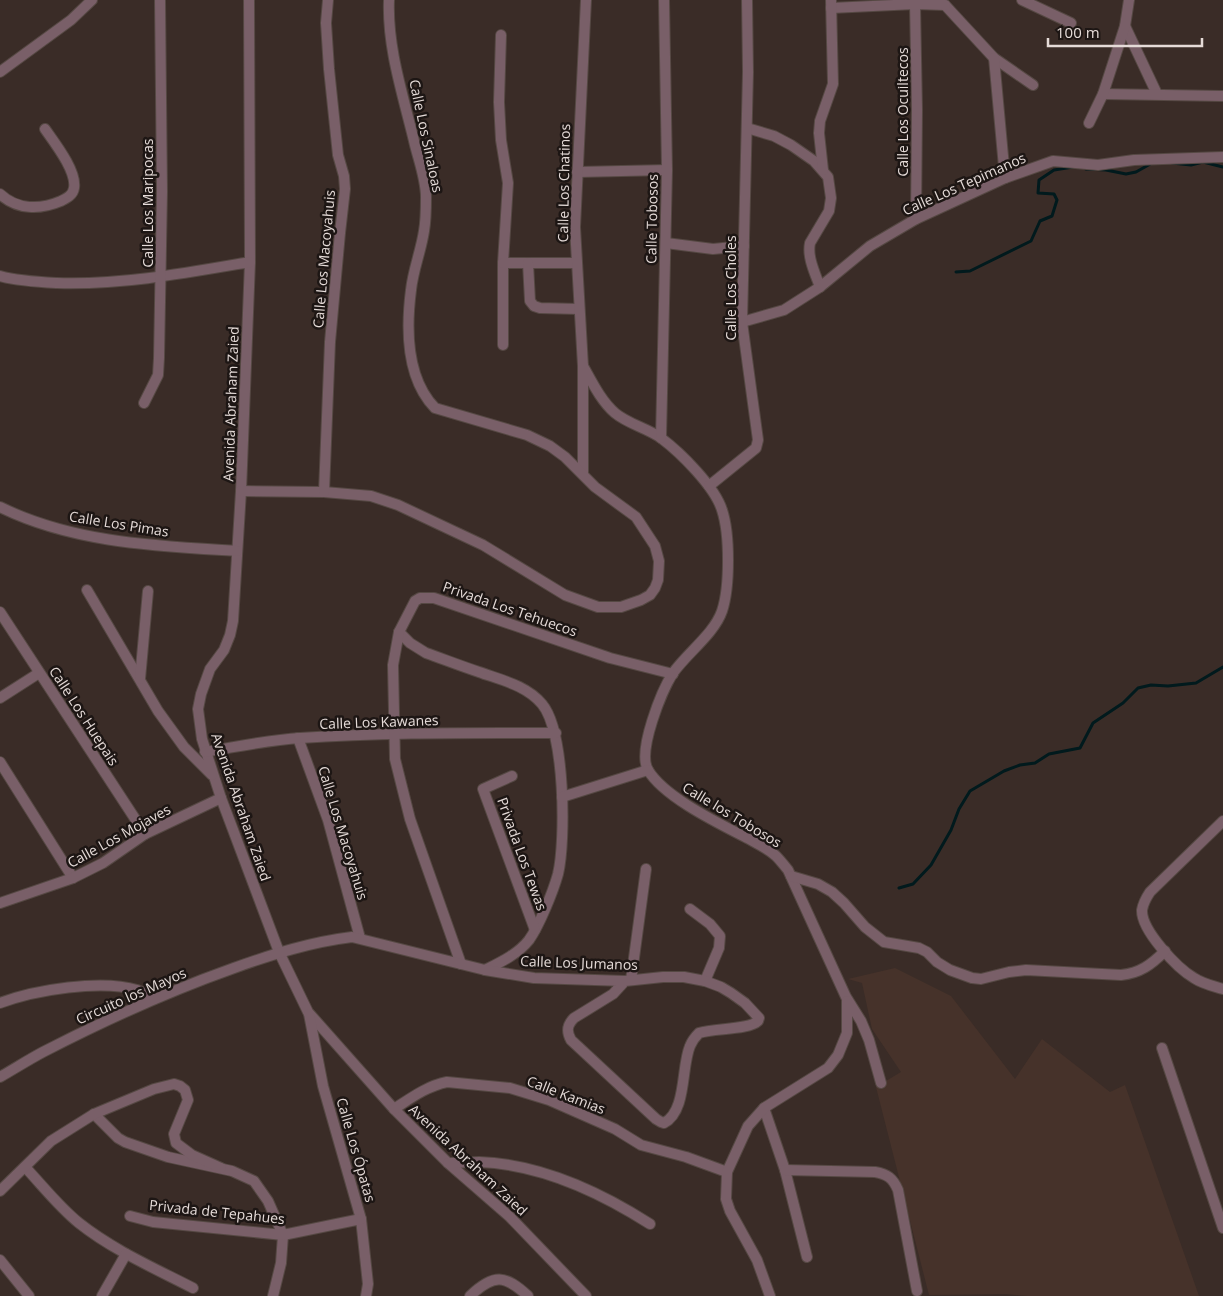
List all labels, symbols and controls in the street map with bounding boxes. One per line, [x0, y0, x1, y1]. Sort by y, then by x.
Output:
scale bar [1048, 15, 1202, 47]
text: 100 m [1056, 22, 1100, 42]
street label: Calle Los Ocuiltecos [893, 47, 912, 177]
street label: Calle Los Sinaloas [405, 78, 448, 195]
street label: Calle Los Chatinos [553, 123, 574, 242]
street label: Calle Los Maripocas [138, 138, 157, 267]
street label: Calle Los Tepimanos [899, 148, 1029, 219]
street label: Calle Tobosos [641, 173, 662, 264]
street label: Calle Los Macoyahuis [308, 189, 339, 329]
street label: Calle Los Choles [721, 235, 740, 341]
street label: Avenida Abraham Zaied [218, 326, 243, 482]
street label: Calle Los Pimas [68, 506, 171, 541]
street label: Privada Los Tehuecos [440, 577, 580, 641]
street label: Calle Los Huepais [45, 663, 124, 769]
street label: Calle Los Kawanes [319, 710, 439, 733]
street label: Avenida Abraham Zaied [207, 730, 276, 883]
street label: Calle Los Macoyahuis [314, 764, 373, 902]
street label: Calle los Tobosos [679, 778, 786, 852]
street label: Privada Los Tewas [493, 795, 552, 913]
street label: Calle Los Mojaves [64, 799, 174, 872]
street label: Calle Los Jumanos [520, 951, 639, 974]
street label: Circuito los Mayos [73, 963, 189, 1028]
street label: Calle Kamias [524, 1071, 608, 1118]
street label: Calle Los Ópatas [332, 1095, 381, 1205]
street label: Avenida Abraham Zaied [405, 1100, 532, 1220]
street label: Privada de Tepahues [148, 1195, 286, 1228]

